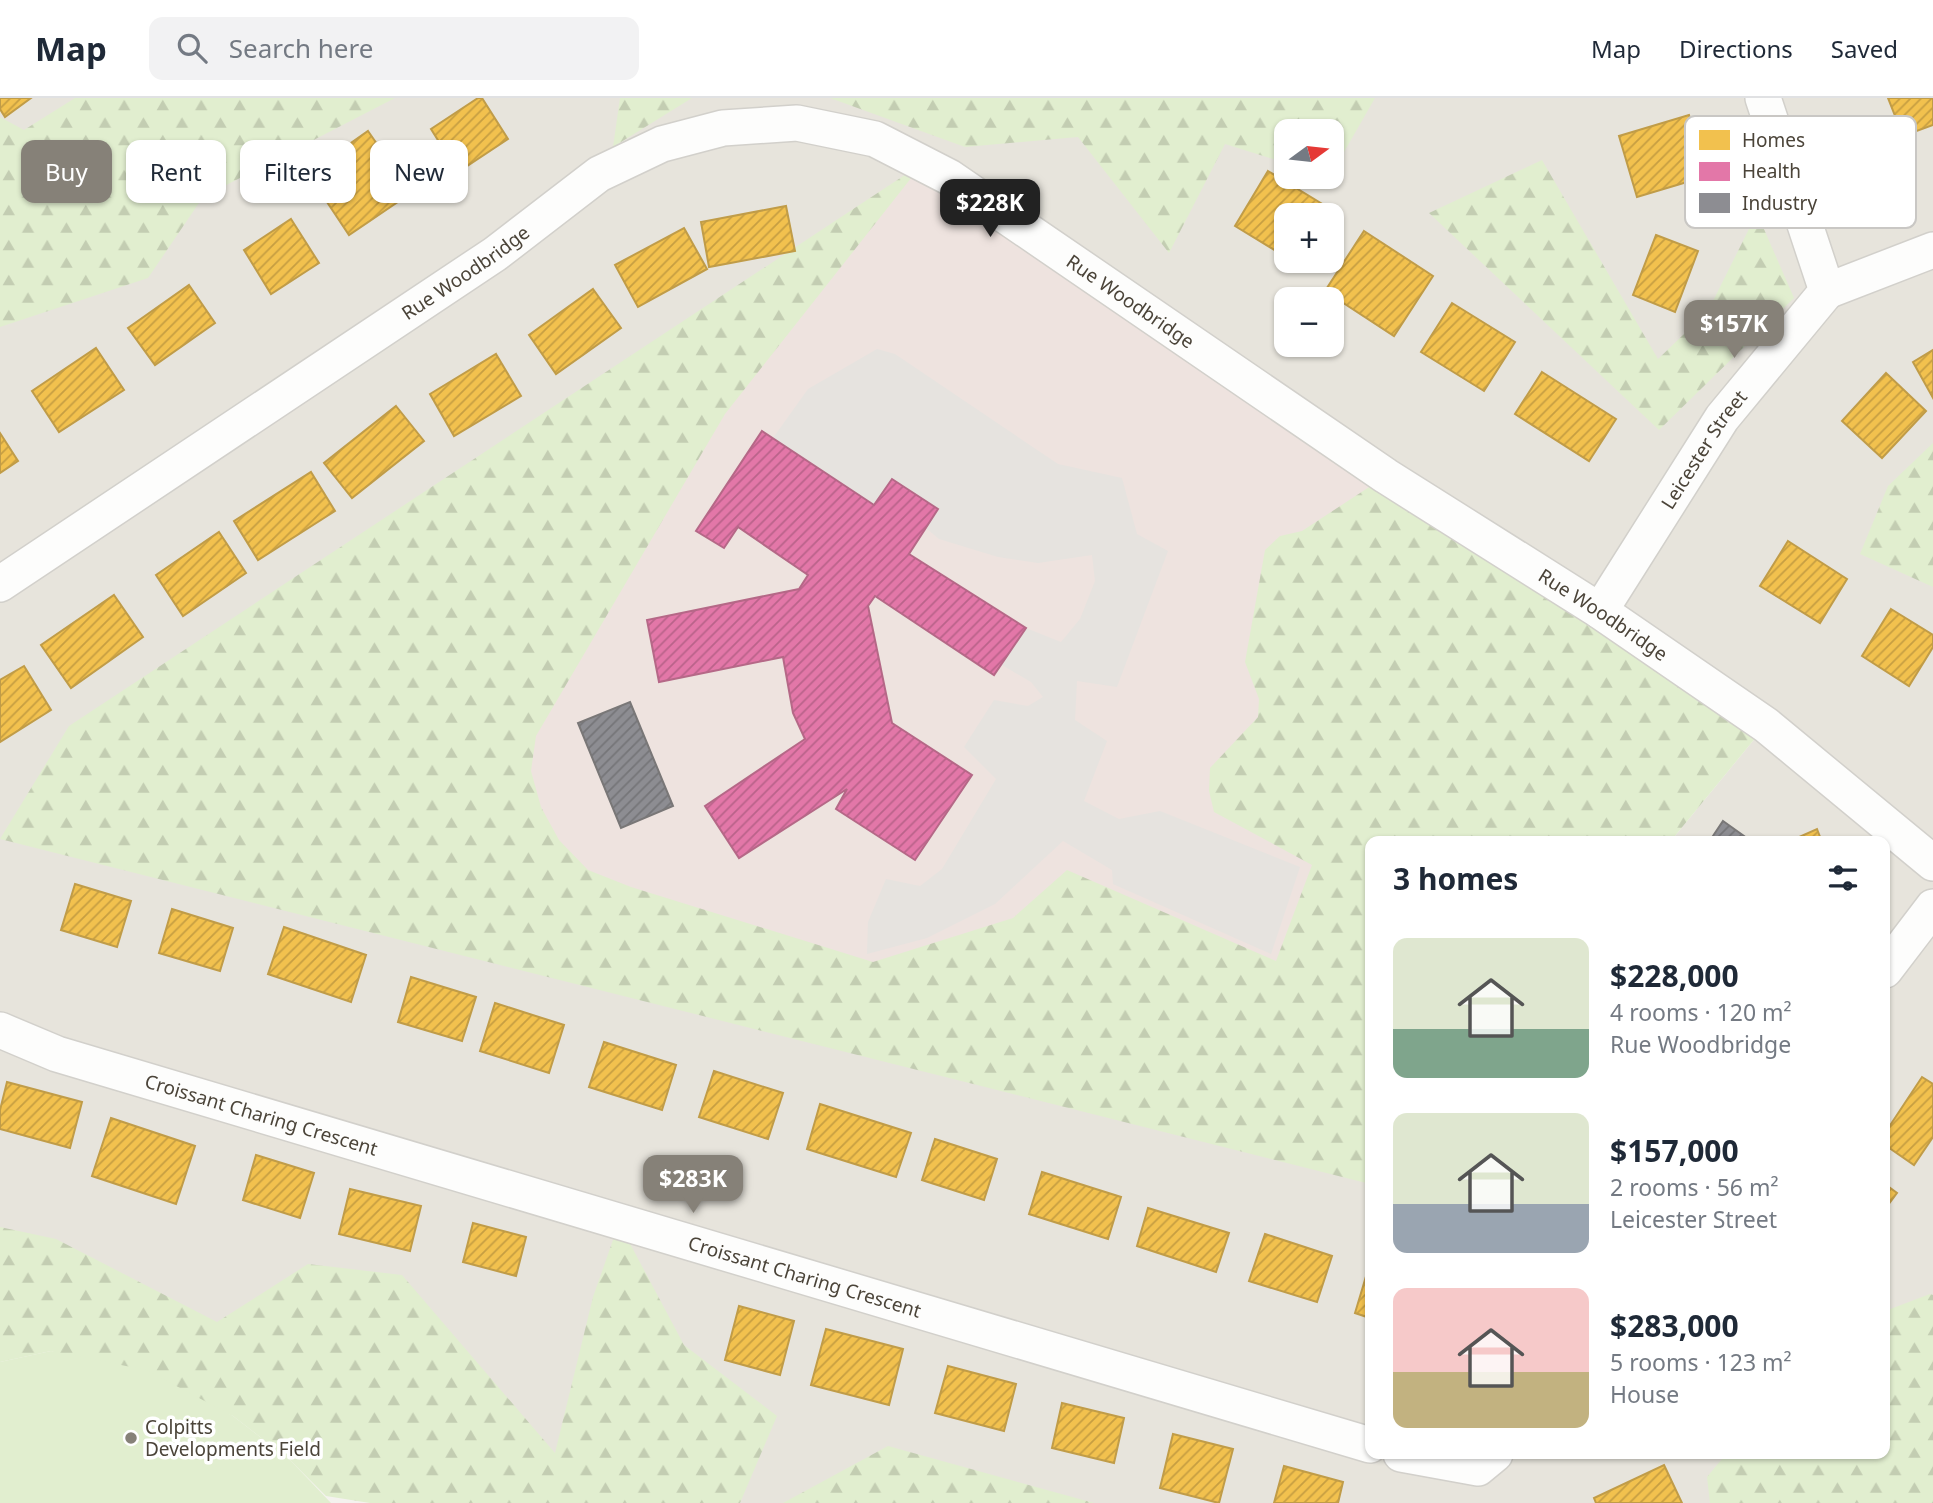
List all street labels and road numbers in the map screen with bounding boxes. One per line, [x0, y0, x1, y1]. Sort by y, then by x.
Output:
street label: Rue Woodbridge [396, 219, 535, 326]
street label: Rue Woodbridge [1061, 248, 1200, 354]
street label: Leicester Street [1655, 384, 1753, 514]
street label: Rue Woodbridge [1534, 562, 1673, 667]
street label: Croissant Charing Crescent [142, 1068, 381, 1162]
street label: Croissant Charing Crescent [685, 1230, 924, 1324]

